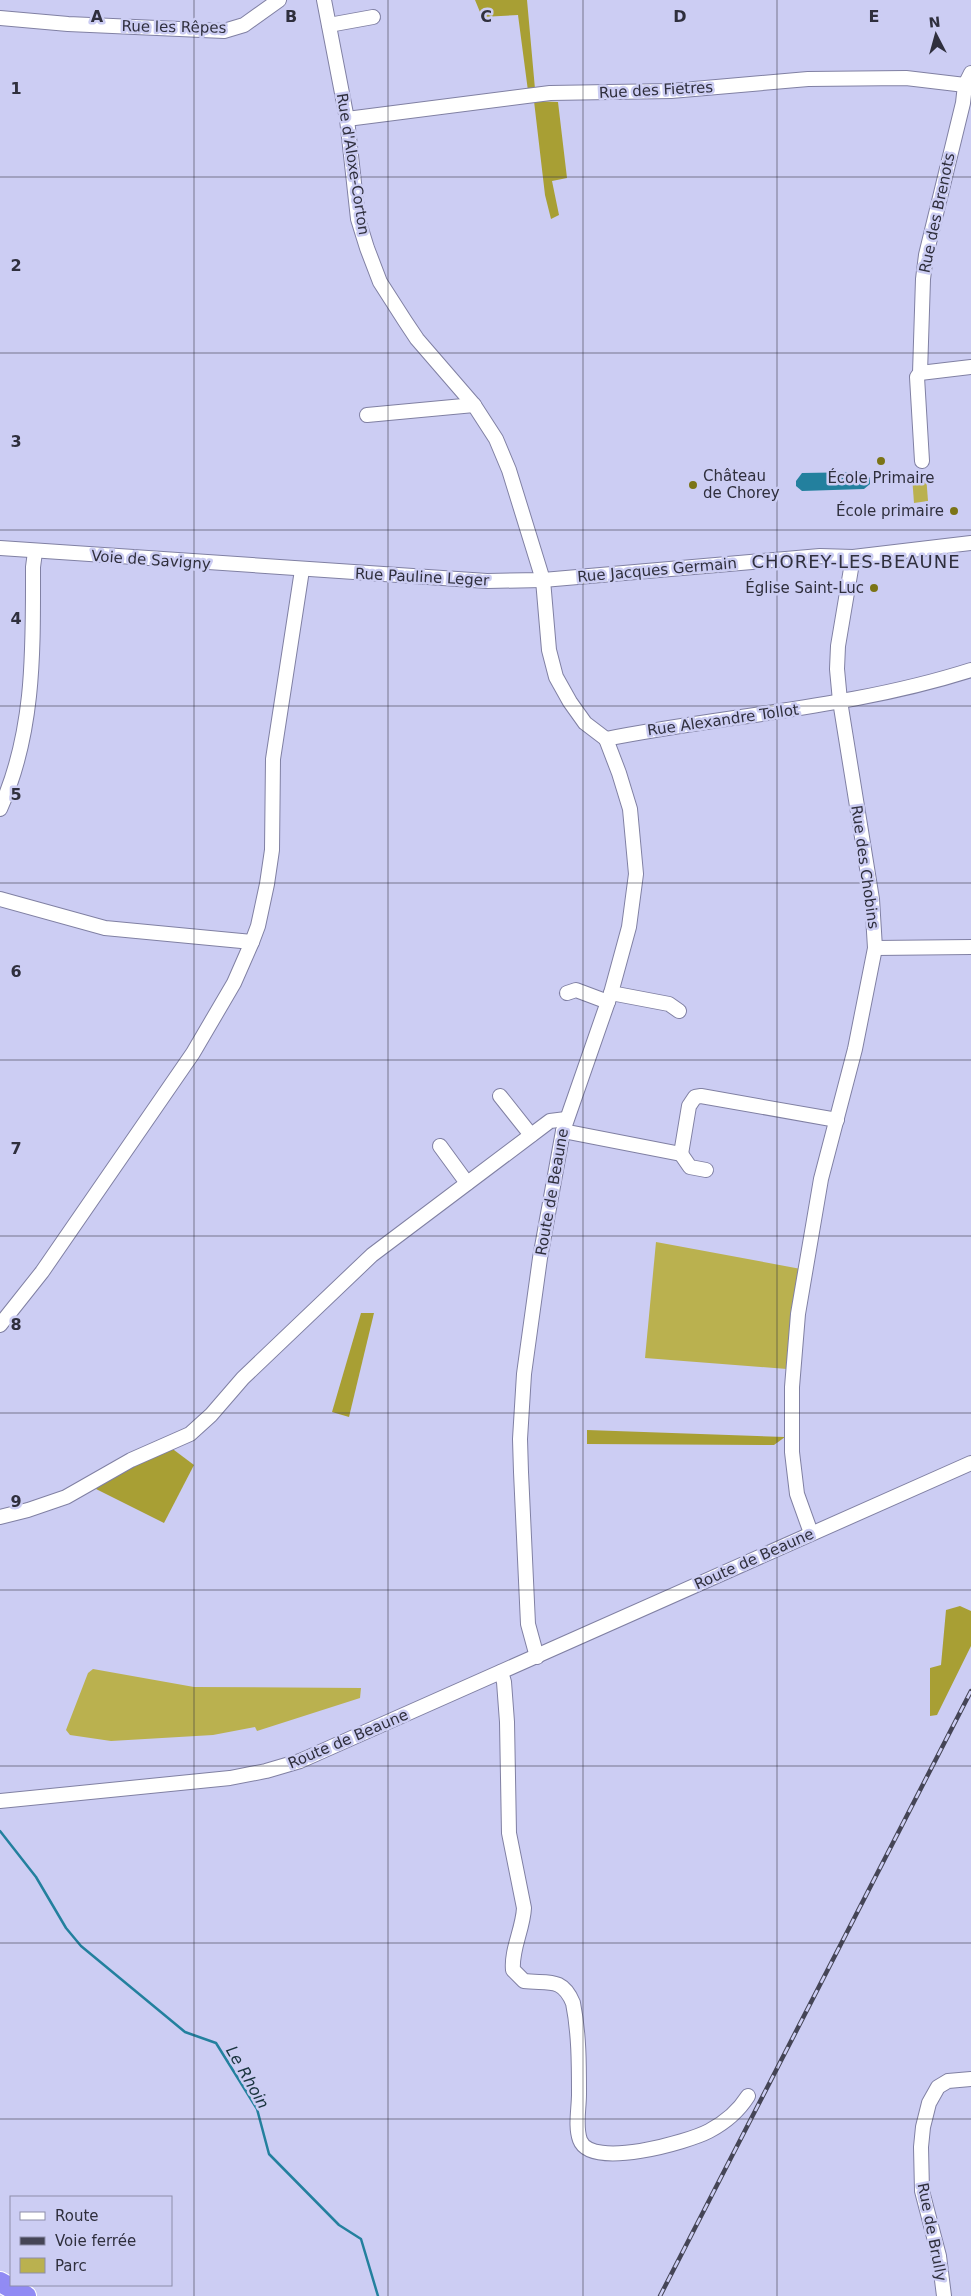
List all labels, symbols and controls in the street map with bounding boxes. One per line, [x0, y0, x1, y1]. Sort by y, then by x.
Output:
text: A [91, 7, 104, 26]
text: B [285, 7, 297, 26]
text: C [480, 7, 492, 26]
text: D [673, 7, 687, 26]
text: E [869, 7, 879, 26]
north arrow [911, 10, 961, 60]
text: N [928, 14, 941, 31]
street label: Rue les Rêpes [121, 17, 227, 37]
street label: Rue des Fietres [598, 78, 714, 102]
text: 1 [10, 79, 22, 98]
street label: Rue d'Aloxe-Corton [333, 92, 373, 236]
street label: Rue des Brenots [915, 151, 959, 275]
text: 2 [10, 256, 22, 275]
text: 3 [10, 432, 22, 451]
marker: École Primaire [875, 455, 887, 467]
place label: Château de Chorey [703, 467, 780, 502]
place label: École Primaire [827, 468, 935, 487]
marker: Château de Chorey [687, 479, 699, 491]
place label: École primaire [836, 501, 944, 520]
marker: École primaire [948, 505, 960, 517]
street label: Voie de Savigny [91, 547, 211, 573]
district label: CHOREY-LES-BEAUNE [751, 551, 961, 572]
street label: Rue Jacques Germain [576, 554, 738, 586]
street label: Rue Pauline Leger [354, 564, 490, 590]
place label: Église Saint-Luc [745, 578, 864, 597]
marker: Église Saint-Luc [868, 582, 880, 594]
text: 4 [10, 609, 22, 628]
street label: Rue Alexandre Tollot [646, 700, 800, 740]
text: 5 [10, 785, 22, 804]
street label: Rue des Chobins [847, 804, 883, 930]
text: 6 [10, 962, 22, 981]
street label: Route de Beaune [532, 1127, 572, 1257]
text: 7 [10, 1139, 22, 1158]
text: 8 [10, 1315, 22, 1334]
text: 9 [10, 1492, 22, 1511]
street label: Route de Beaune [692, 1525, 816, 1593]
street label: Route de Beaune [285, 1706, 411, 1772]
water label: Le Rhoin [222, 2042, 273, 2112]
street label: Rue de Brully [914, 2181, 950, 2283]
legend [10, 2196, 172, 2286]
text: Route [55, 2207, 99, 2225]
text: Voie ferrée [55, 2232, 136, 2250]
text: Parc [55, 2257, 87, 2275]

